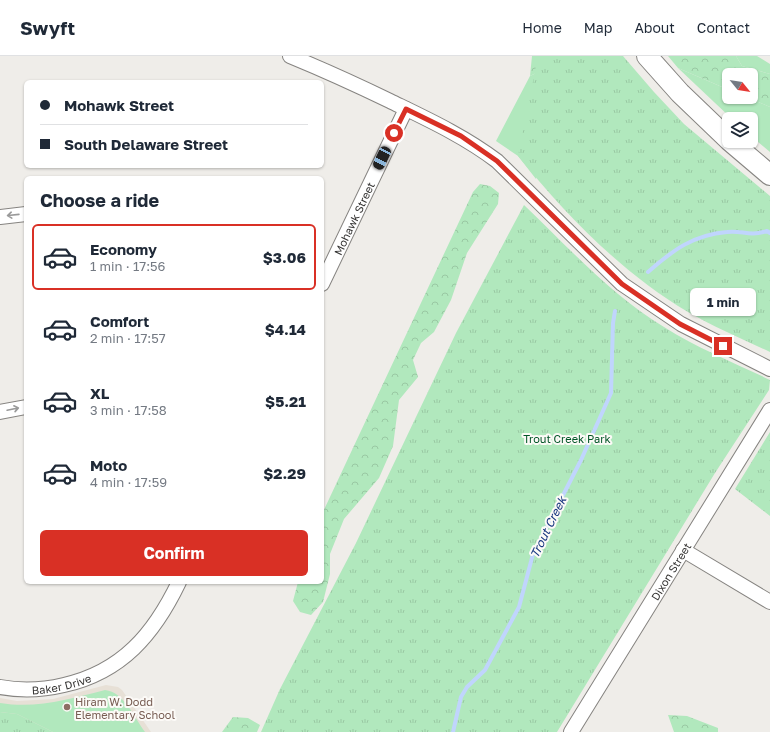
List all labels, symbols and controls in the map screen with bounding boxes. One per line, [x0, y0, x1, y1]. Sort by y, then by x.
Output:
text: Swyft [20, 16, 75, 39]
text: Home [522, 19, 562, 36]
text: Map [584, 19, 612, 36]
text: About [634, 19, 675, 36]
text: Contact [697, 19, 750, 36]
north arrow [722, 68, 758, 104]
map controls [722, 68, 758, 148]
text: Mohawk Street [64, 96, 174, 114]
button: layers [722, 112, 758, 148]
route start [385, 124, 403, 142]
text: South Delaware Street [64, 135, 228, 153]
car [371, 145, 393, 171]
street label: Mohawk Street [331, 180, 377, 257]
text: Choose a ride [40, 189, 159, 211]
one-way arrow [7, 212, 20, 219]
icon: car [42, 239, 78, 275]
text: Economy [90, 240, 157, 258]
text: $3.06 [263, 248, 306, 266]
text: 1 min · 17:56 [90, 258, 165, 274]
callout: 1 min [690, 288, 756, 316]
text: 1 min [707, 294, 739, 310]
icon: car [42, 311, 78, 347]
text: Comfort [90, 312, 149, 330]
text: $4.14 [265, 320, 306, 338]
text: 2 min · 17:57 [90, 330, 166, 346]
route end [714, 337, 732, 355]
icon: car [42, 383, 78, 419]
text: XL [90, 384, 109, 402]
text: $5.21 [265, 392, 306, 410]
text: 3 min · 17:58 [90, 402, 167, 418]
one-way arrow [6, 405, 19, 413]
park label: Trout Creek Park [523, 432, 611, 445]
icon: car [42, 455, 78, 491]
text: Moto [90, 456, 127, 474]
text: $2.29 [263, 464, 306, 482]
text: 4 min · 17:59 [90, 474, 167, 490]
water label: Trout Creek [527, 493, 570, 560]
button: Confirm [40, 530, 308, 576]
street label: Dixon Street [648, 540, 693, 602]
street label: Baker Drive [31, 671, 93, 696]
place label: Hiram W. Dodd Elementary School [75, 695, 175, 721]
marker: Hiram W. Dodd Elementary School [62, 702, 72, 712]

